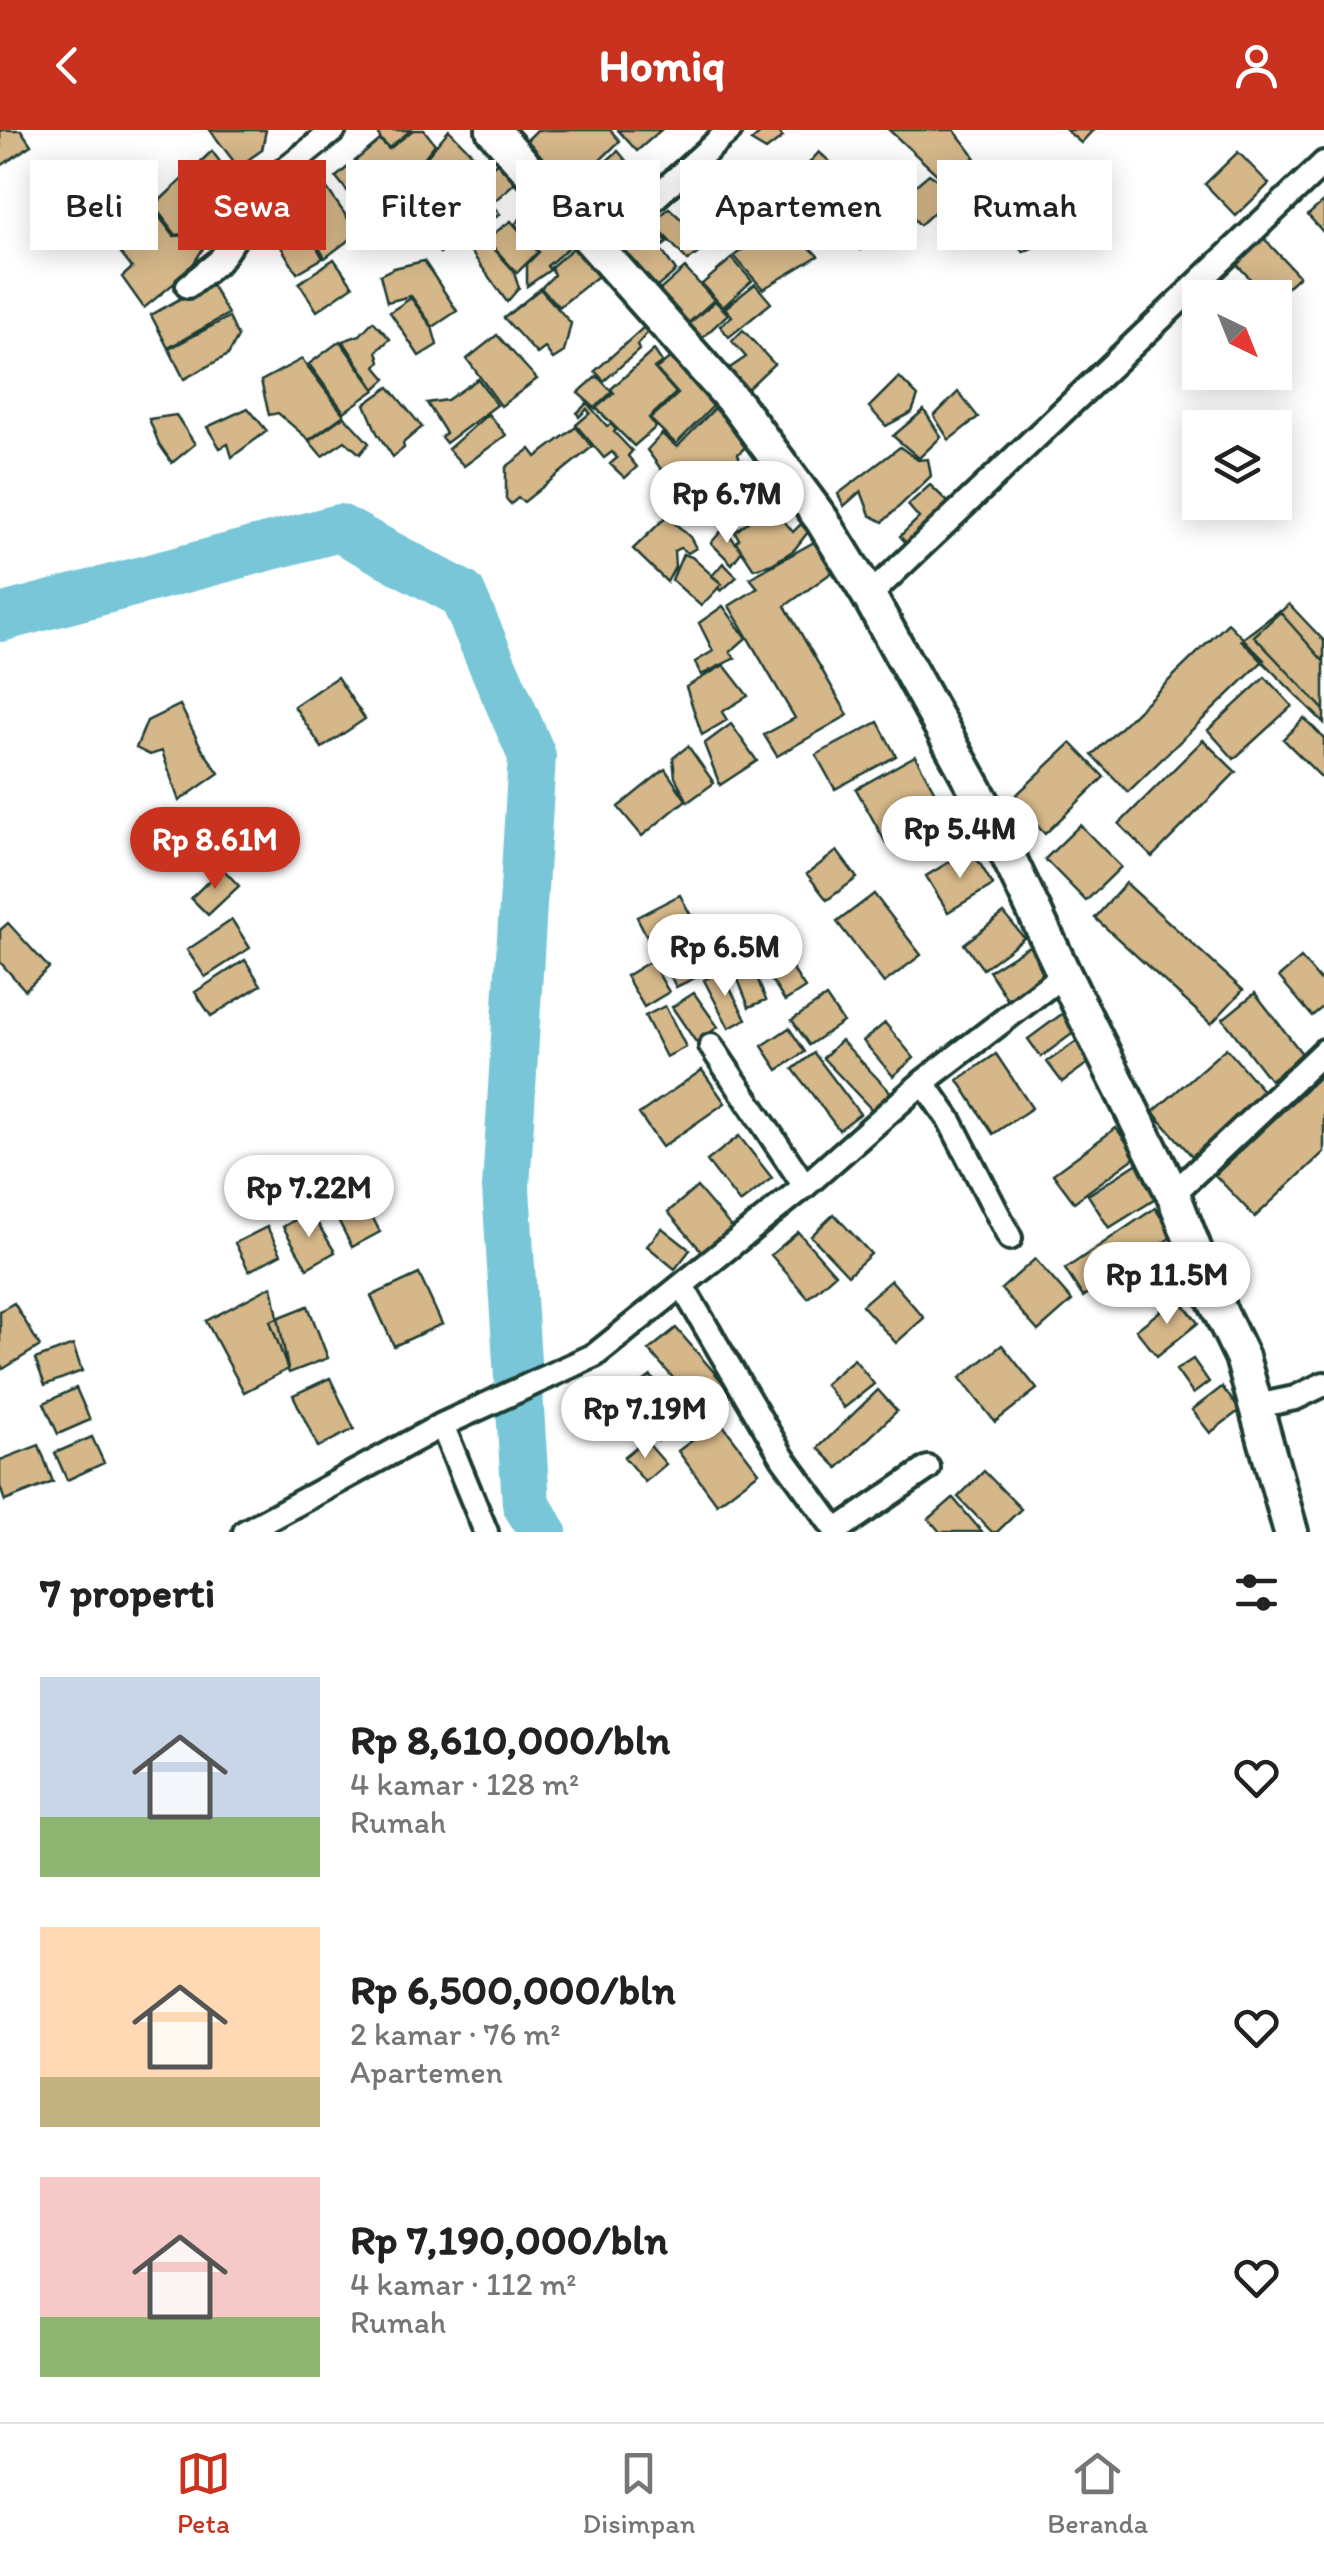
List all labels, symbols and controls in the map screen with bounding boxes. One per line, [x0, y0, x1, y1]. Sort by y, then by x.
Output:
icon: back [40, 38, 95, 93]
text: Homiq [599, 38, 725, 92]
icon: person [1229, 38, 1284, 93]
chip: Beli [30, 160, 158, 250]
chip: Sewa [178, 160, 326, 250]
chip: Filter [346, 160, 496, 250]
chip: Baru [516, 160, 660, 250]
chip: Apartemen [680, 160, 917, 250]
chip: Rumah [937, 160, 1112, 250]
north arrow [1182, 280, 1292, 390]
map controls [1182, 280, 1292, 520]
button: layers [1182, 410, 1292, 520]
pin: Rp 6.7M [635, 461, 819, 546]
text: Rp 6.7M [672, 474, 782, 512]
pin: Rp 5.4M [868, 796, 1052, 881]
pin: Rp 8.61M [112, 807, 318, 892]
text: Rp 5.4M [903, 809, 1017, 847]
text: Rp 8.61M [152, 820, 278, 858]
pin: Rp 6.5M [633, 914, 817, 999]
text: Rp 6.5M [670, 927, 780, 965]
pin: Rp 7.22M [206, 1155, 412, 1240]
text: Rp 7.22M [246, 1168, 372, 1206]
pin: Rp 11.5M [1064, 1242, 1270, 1327]
text: Rp 11.5M [1106, 1255, 1228, 1293]
pin: Rp 7.19M [542, 1376, 748, 1461]
text: Rp 7.19M [583, 1389, 707, 1427]
icon: filters [1229, 1565, 1284, 1620]
text: 7 properti [40, 1567, 215, 1618]
text: Rp 8,610,000/bln [350, 1714, 670, 1765]
icon: home [120, 1717, 240, 1837]
icon: heart [1229, 1750, 1284, 1805]
text: 4 kamar · 128 m² [350, 1765, 579, 1803]
text: Rumah [350, 1803, 446, 1841]
text: Rp 6,500,000/bln [350, 1964, 676, 2015]
icon: home [120, 1967, 240, 2087]
icon: heart [1229, 2000, 1284, 2055]
text: 2 kamar · 76 m² [350, 2015, 560, 2053]
text: Apartemen [350, 2053, 503, 2091]
text: Rp 7,190,000/bln [350, 2214, 668, 2265]
icon: home [120, 2217, 240, 2337]
icon: heart [1229, 2250, 1284, 2305]
text: 4 kamar · 112 m² [350, 2265, 577, 2303]
text: Rumah [350, 2303, 446, 2341]
tab: Peta [176, 2446, 231, 2540]
tab: Disimpan [582, 2446, 696, 2540]
tab: Beranda [1047, 2446, 1148, 2540]

